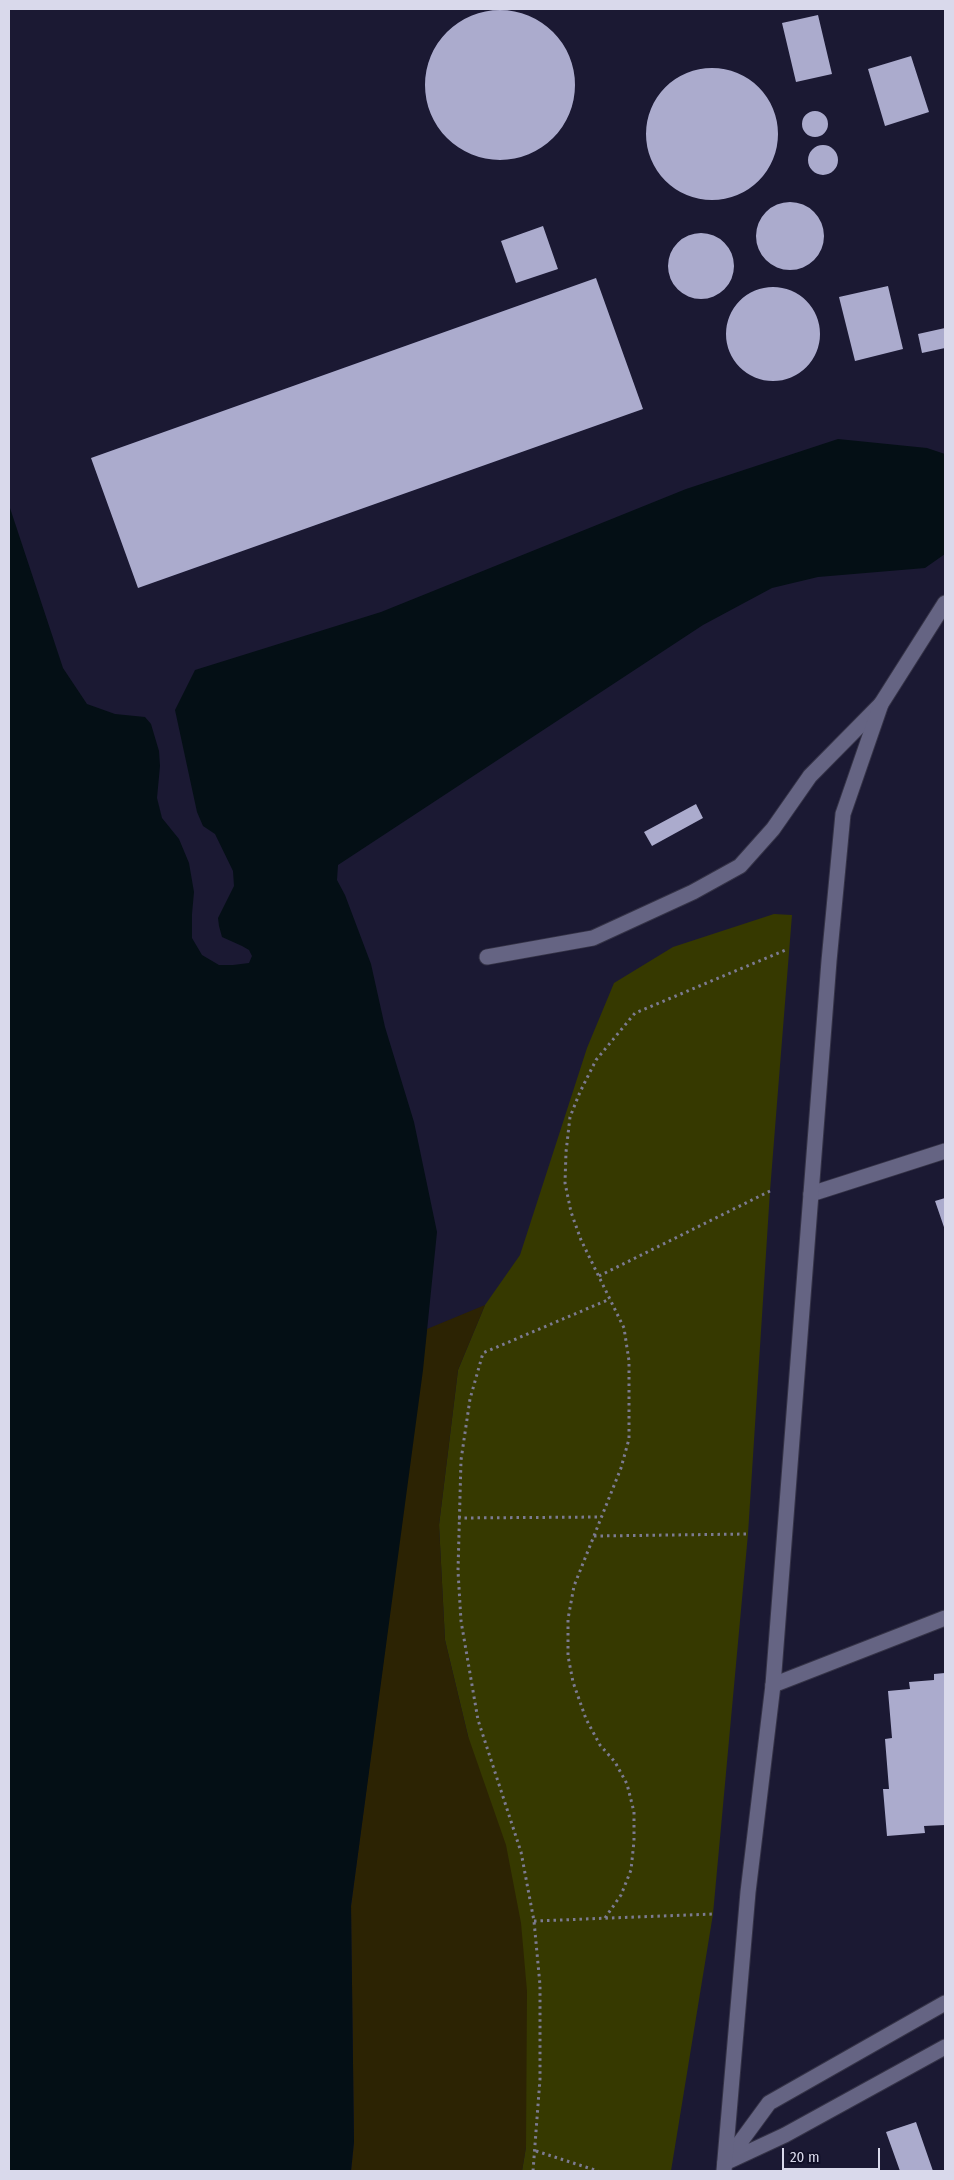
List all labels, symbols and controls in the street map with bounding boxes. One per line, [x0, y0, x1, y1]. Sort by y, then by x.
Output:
scale bar [784, 2138, 882, 2170]
text: 20 m [790, 2148, 820, 2166]

